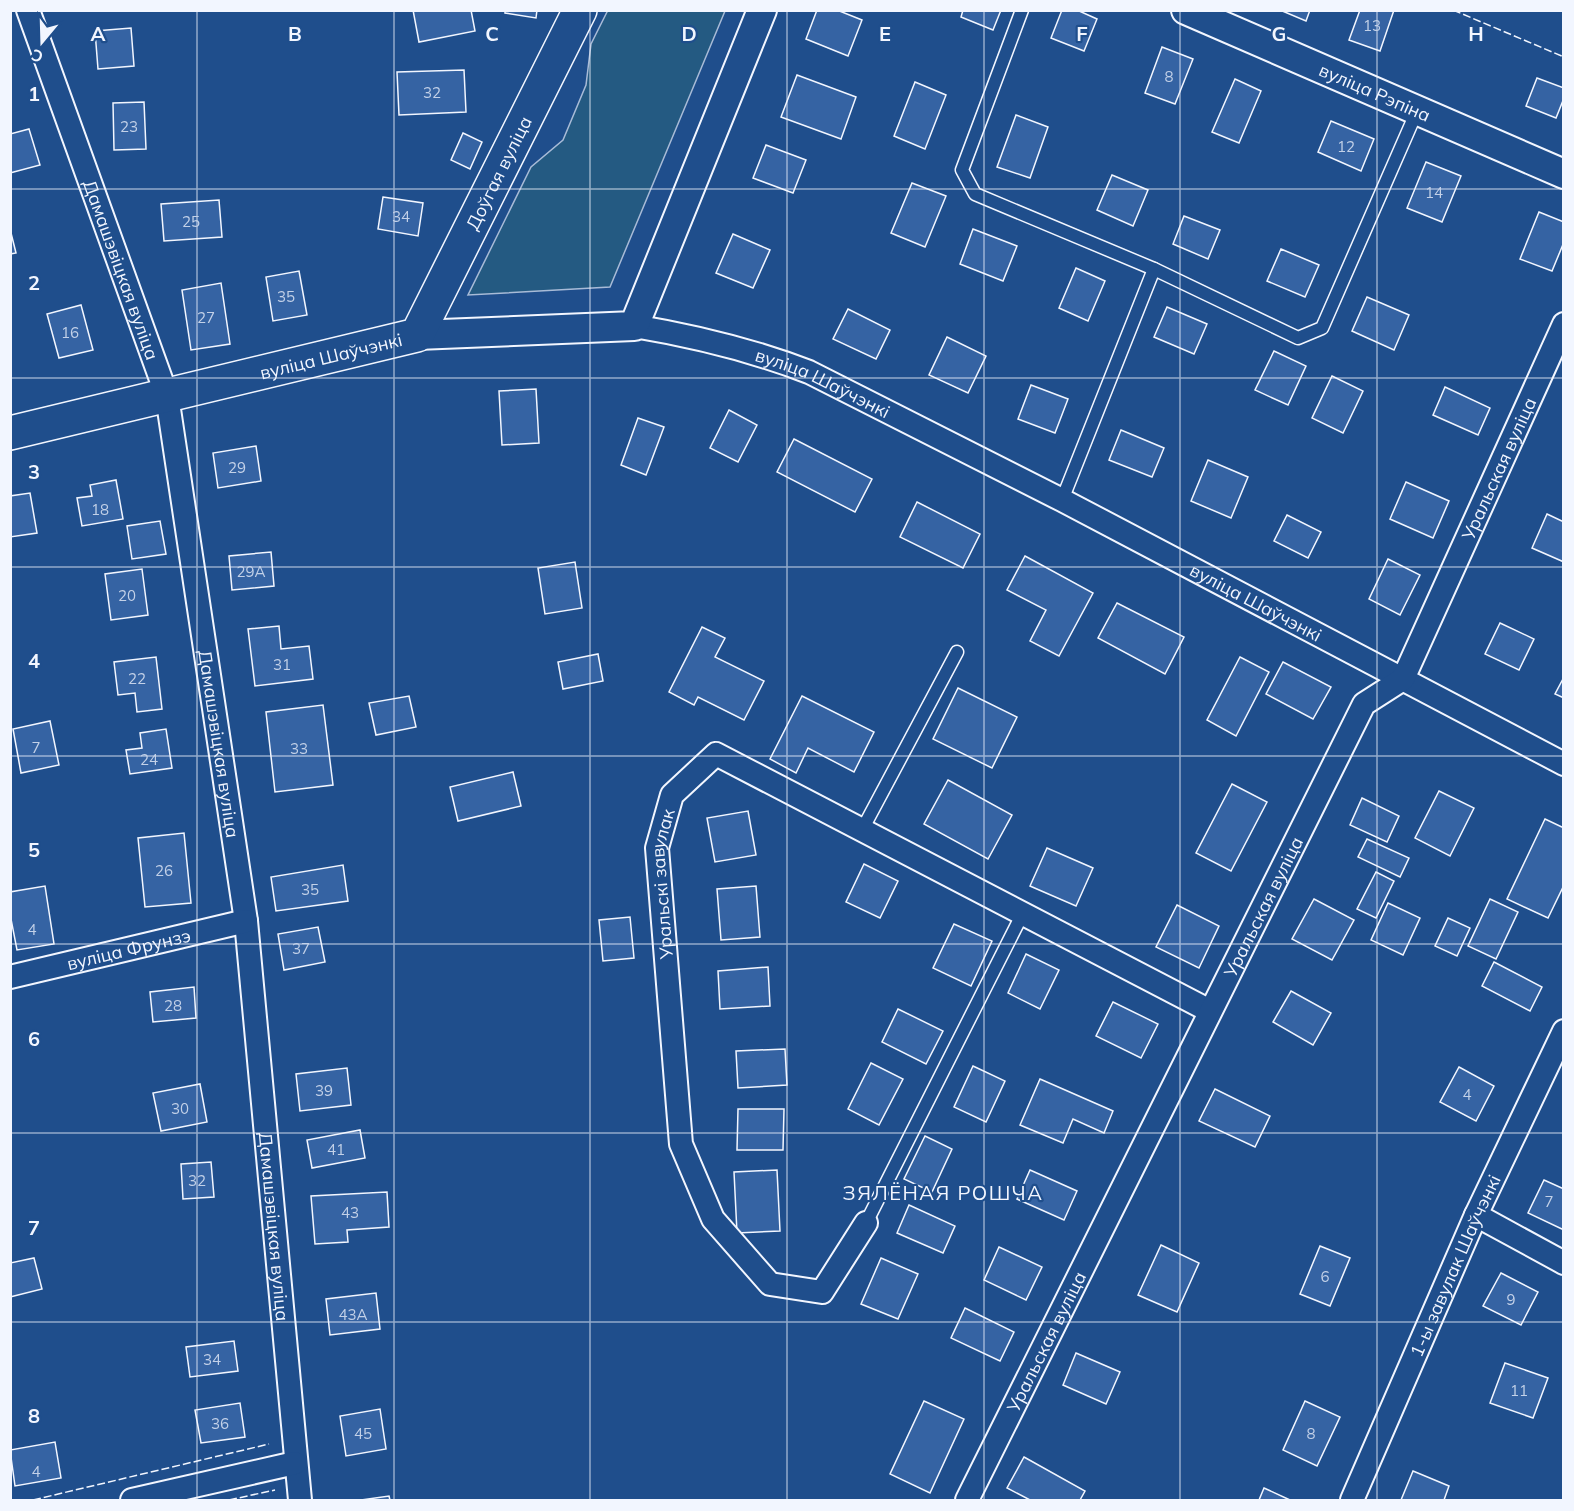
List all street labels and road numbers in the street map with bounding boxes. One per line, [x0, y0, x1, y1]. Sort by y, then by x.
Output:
street label: вуліца Рэпіна [1316, 58, 1434, 126]
street label: Доўгая вуліца [460, 112, 536, 234]
street label: Дамашэвіцкая вуліца [79, 177, 164, 363]
street label: вуліца Шаўчэнкі [257, 328, 404, 384]
street label: вуліца Шаўчэнкі [753, 343, 894, 423]
street label: Уральская вуліца [1456, 394, 1541, 544]
street label: вуліца Шаўчэнкі [1186, 558, 1326, 646]
street label: Дамашэвіцкая вуліца [194, 648, 245, 839]
street label: Уральскі завулак [646, 805, 679, 961]
street label: Уральская вуліца [1218, 833, 1308, 982]
street label: вуліца Фрунзэ [64, 923, 193, 975]
street label: Дамашэвіцкая вуліца [254, 1131, 295, 1322]
street label: 1-ы завулак Шаўчэнкі [1404, 1171, 1505, 1360]
street label: Уральская вуліца [1001, 1268, 1091, 1417]

